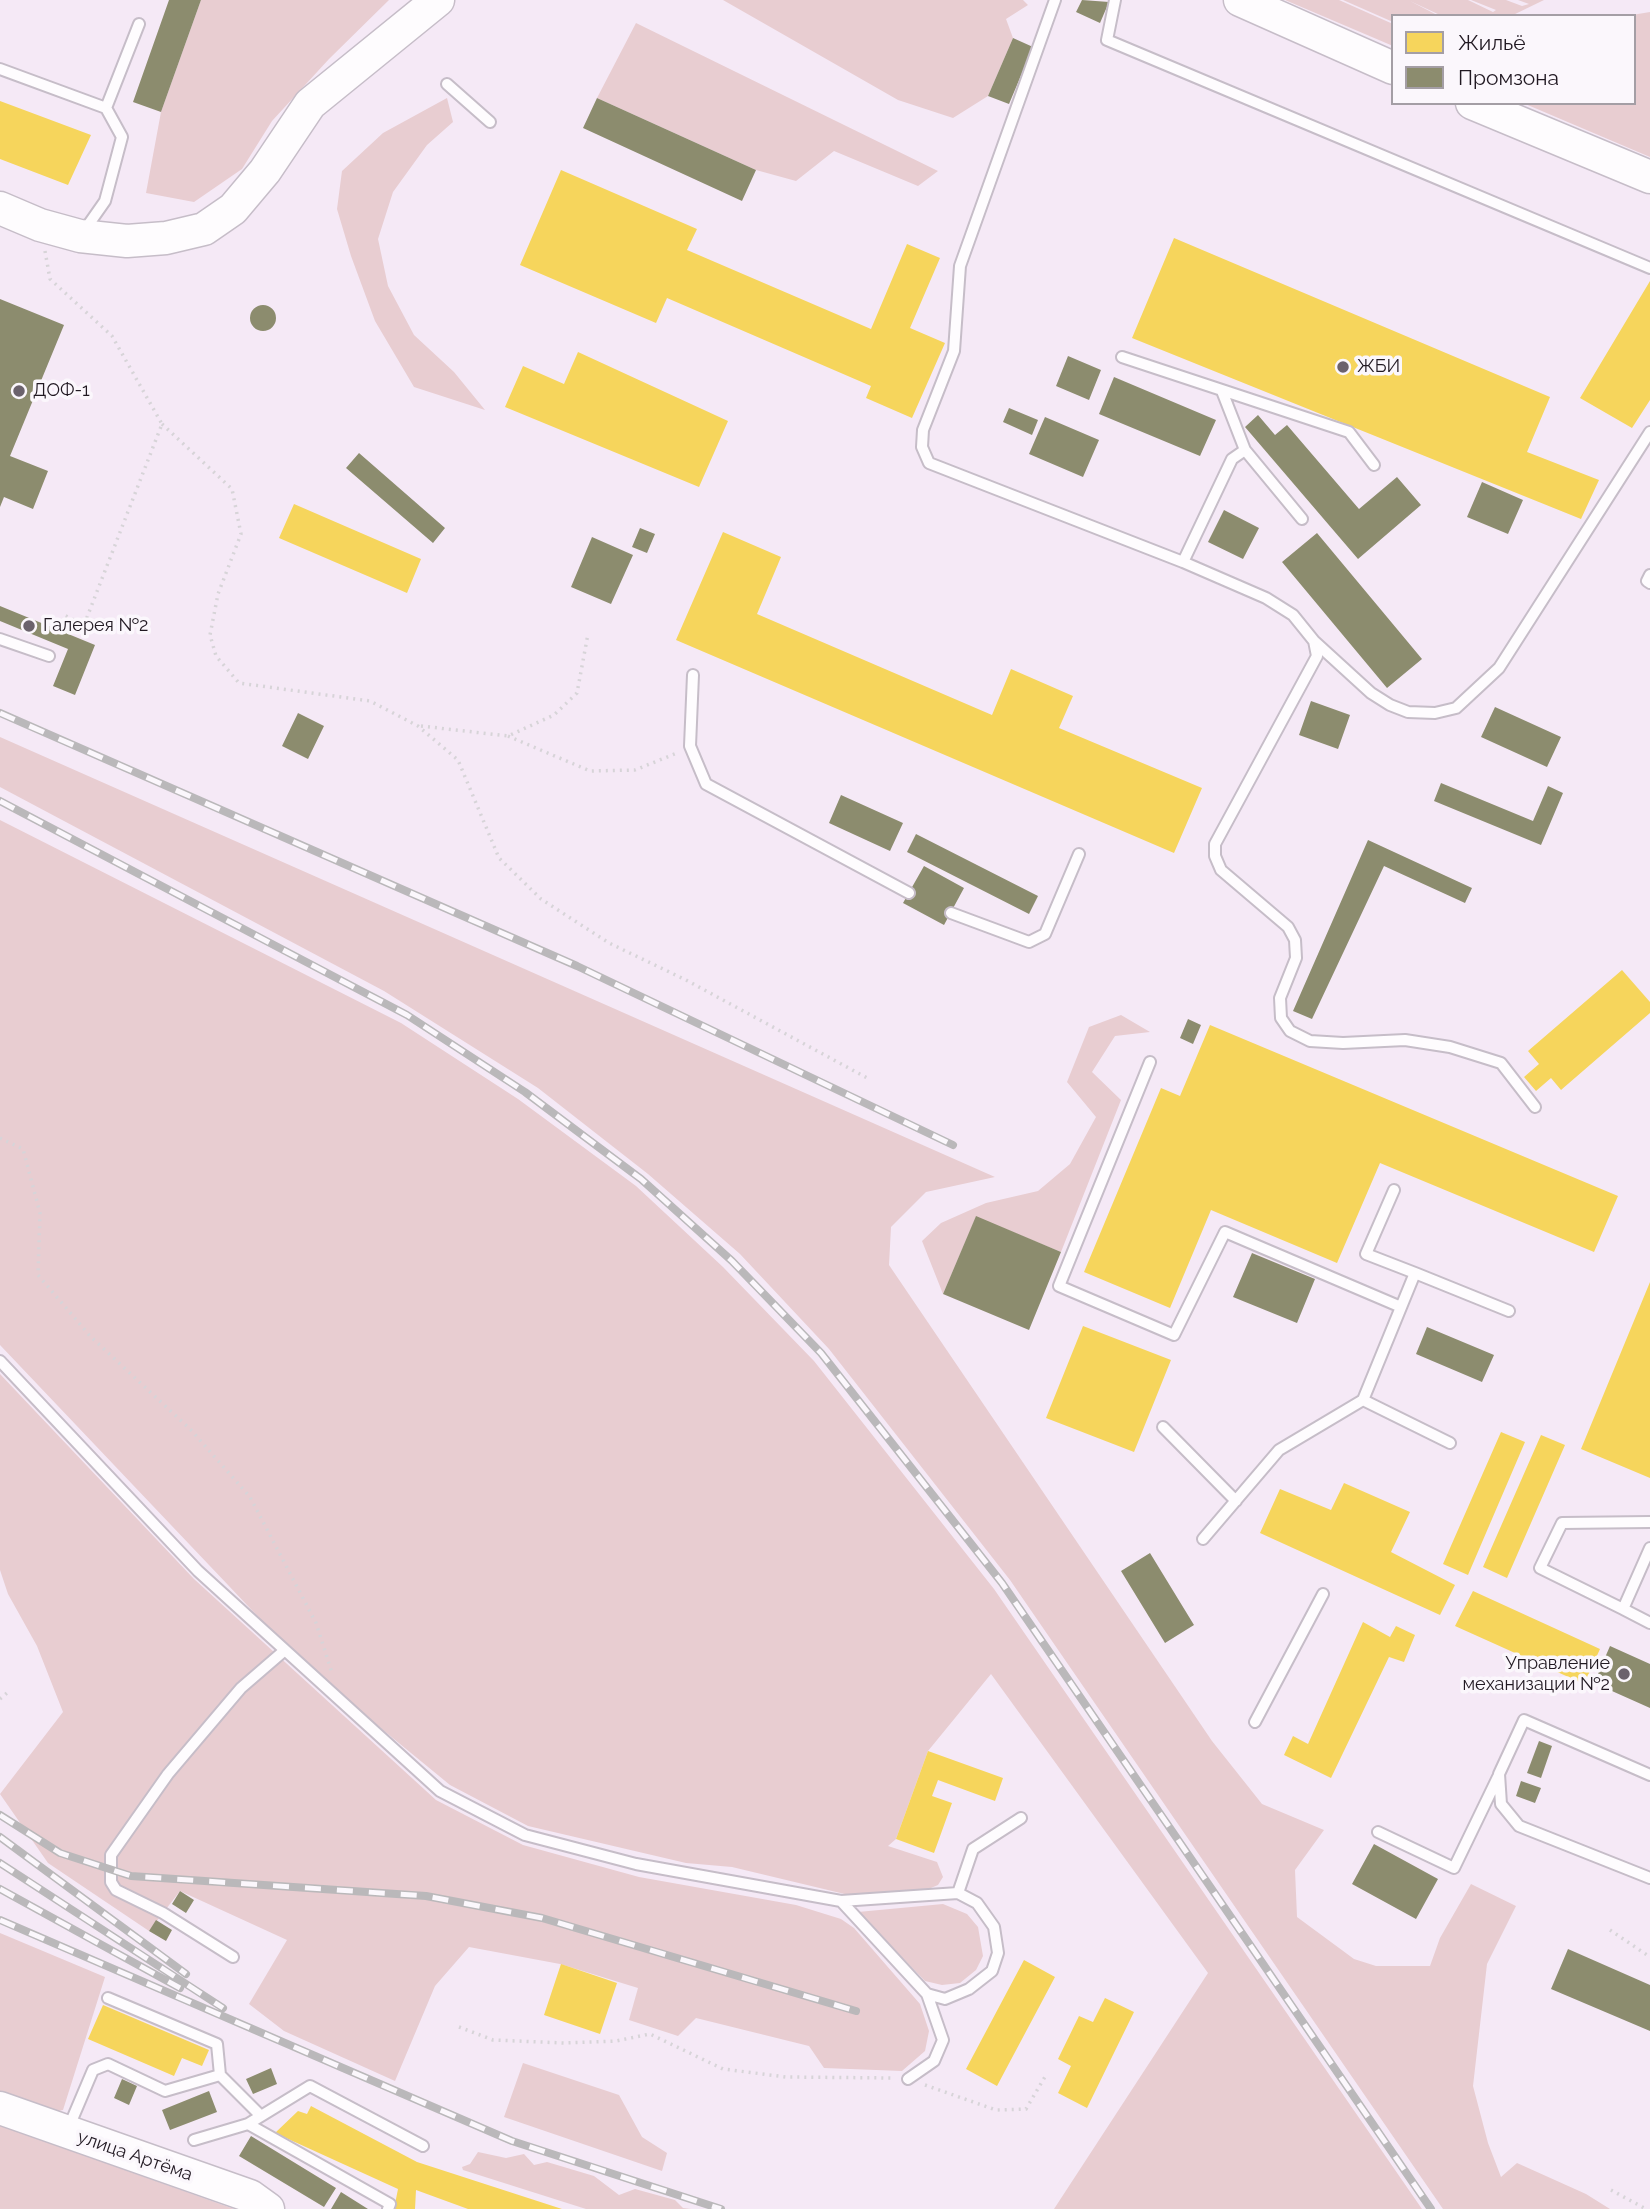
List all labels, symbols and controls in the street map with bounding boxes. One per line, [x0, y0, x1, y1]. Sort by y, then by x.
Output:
legend [1391, 14, 1636, 105]
text: Жильё [1458, 30, 1526, 55]
text: Промзона [1458, 65, 1559, 90]
place label: ЖБИ [1357, 356, 1400, 378]
marker: ЖБИ [1335, 359, 1351, 375]
place label: ДОФ-1 [33, 380, 90, 402]
marker: ДОФ-1 [11, 383, 27, 399]
place label: Галерея №2 [43, 615, 148, 637]
marker: Галерея №2 [21, 618, 37, 634]
place label: Управление механизации №2 [1462, 1653, 1610, 1696]
marker: Управление механизации №2 [1616, 1666, 1632, 1682]
street label: улица Артёма [75, 2126, 195, 2186]

